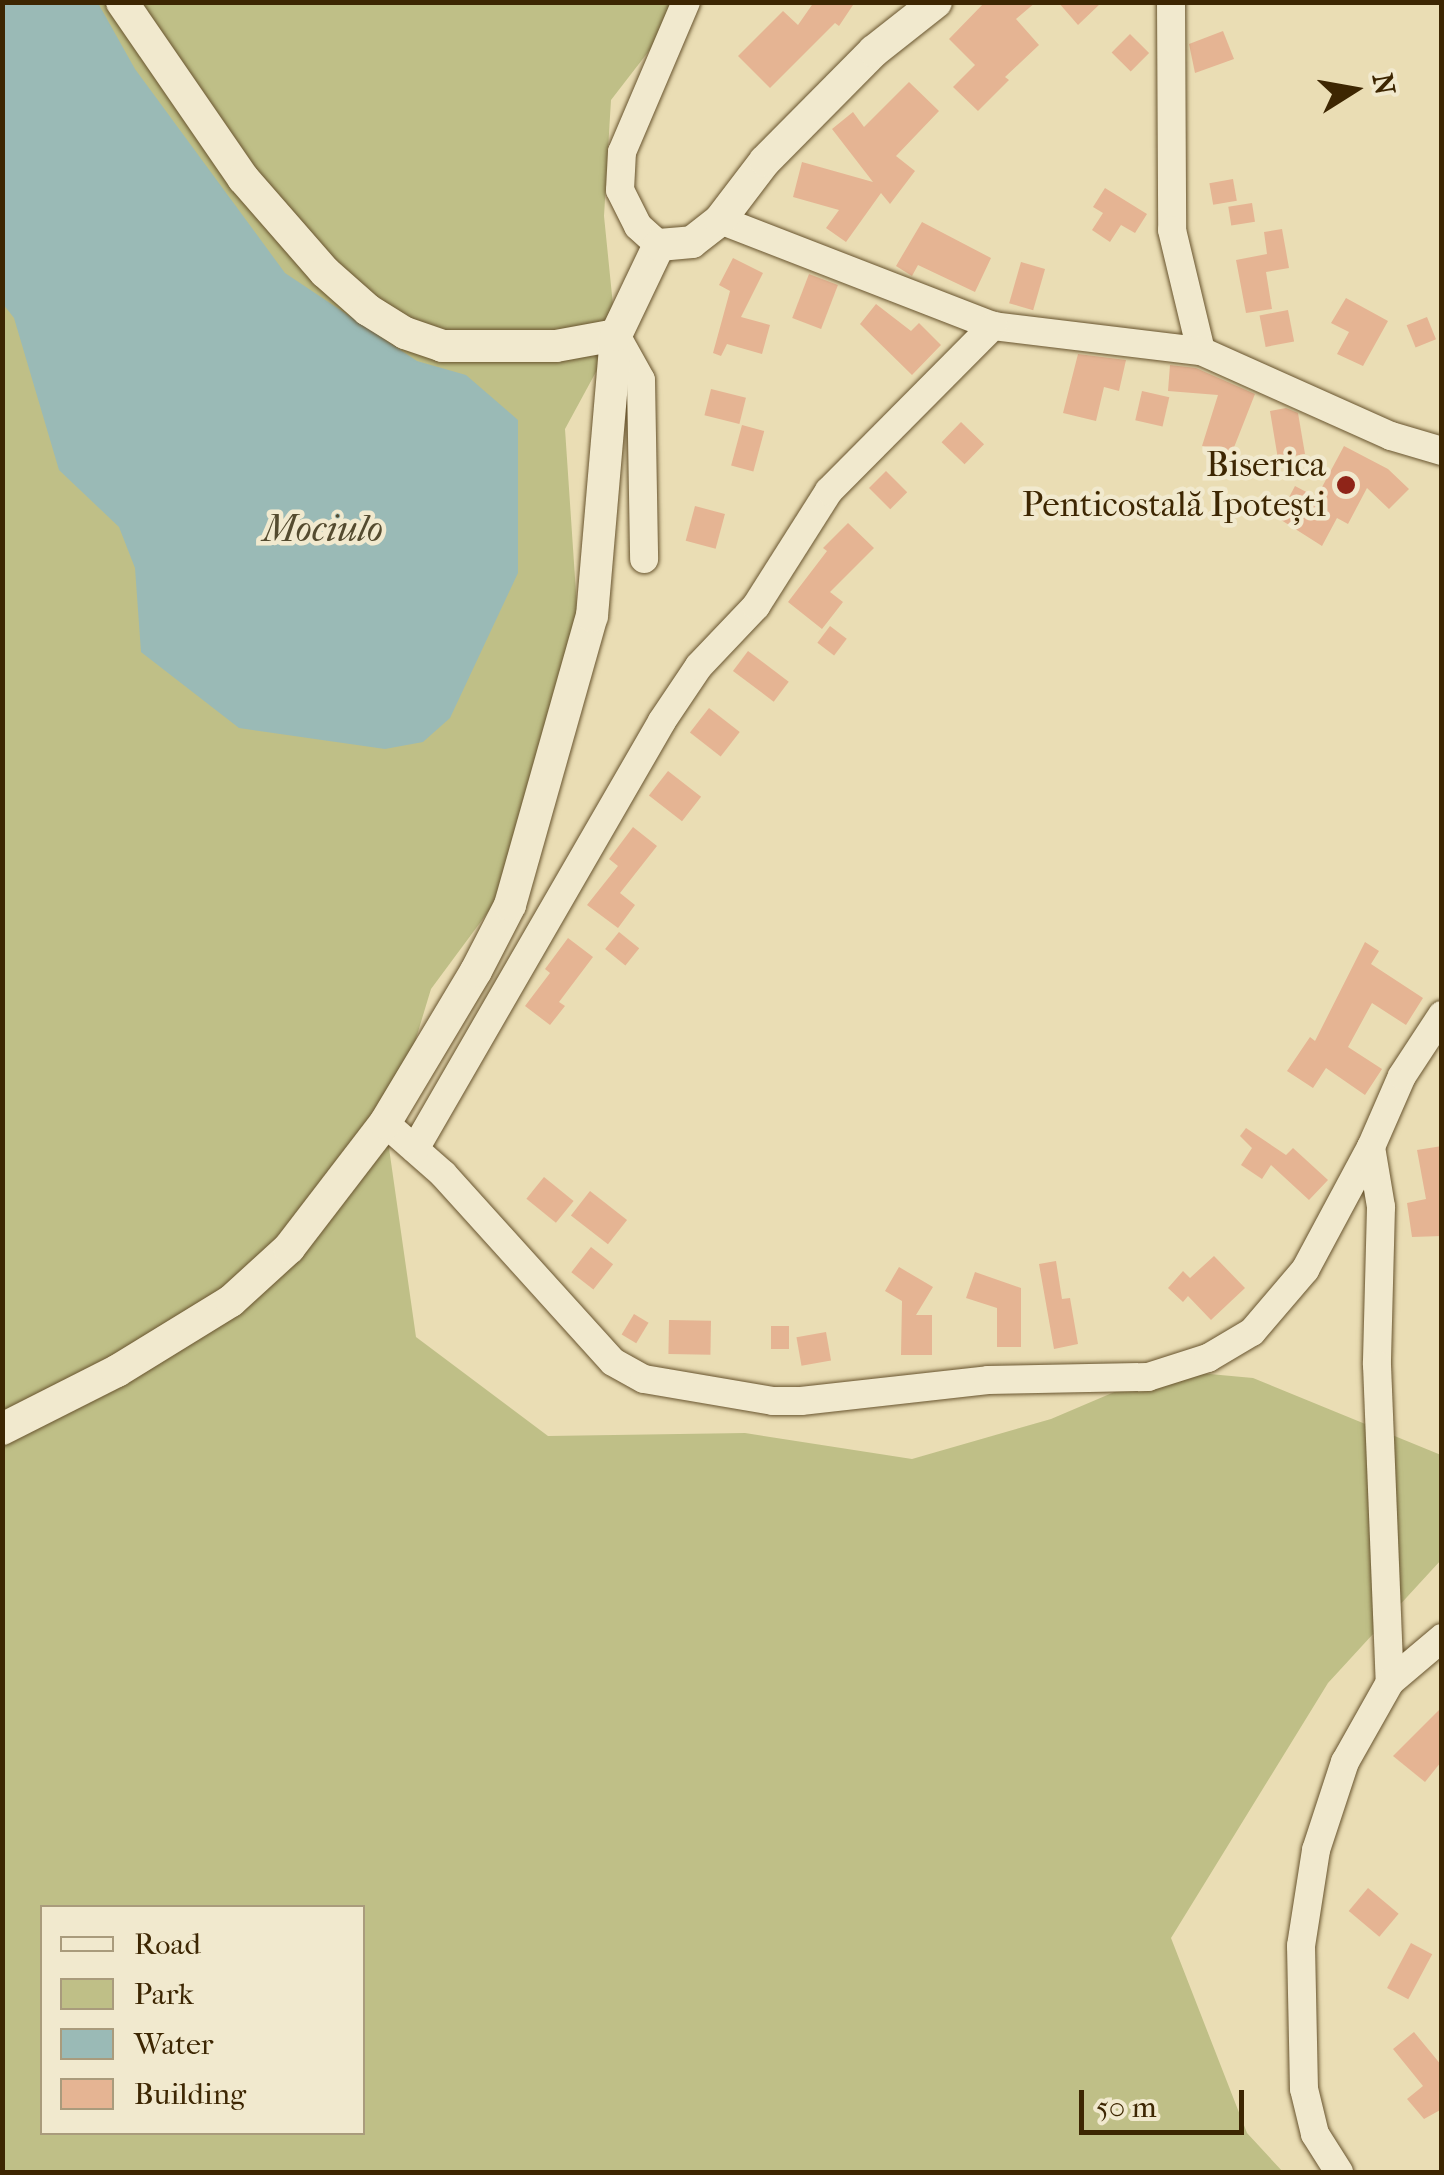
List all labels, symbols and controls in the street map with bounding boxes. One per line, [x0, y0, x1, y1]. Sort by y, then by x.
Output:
north arrow [1304, 40, 1404, 140]
text: N [1366, 71, 1402, 98]
place label: Biserica Penticostală Ipotești [1022, 444, 1326, 526]
marker: Biserica Penticostală Ipotești [1335, 474, 1357, 496]
water label: Mociulo [263, 506, 383, 552]
legend [40, 1905, 365, 2135]
text: Road [134, 1927, 201, 1962]
text: Park [134, 1977, 194, 2012]
text: Water [134, 2027, 214, 2062]
scale bar [1084, 2070, 1249, 2132]
text: Building [134, 2077, 246, 2112]
text: 50 m [1096, 2090, 1157, 2125]

